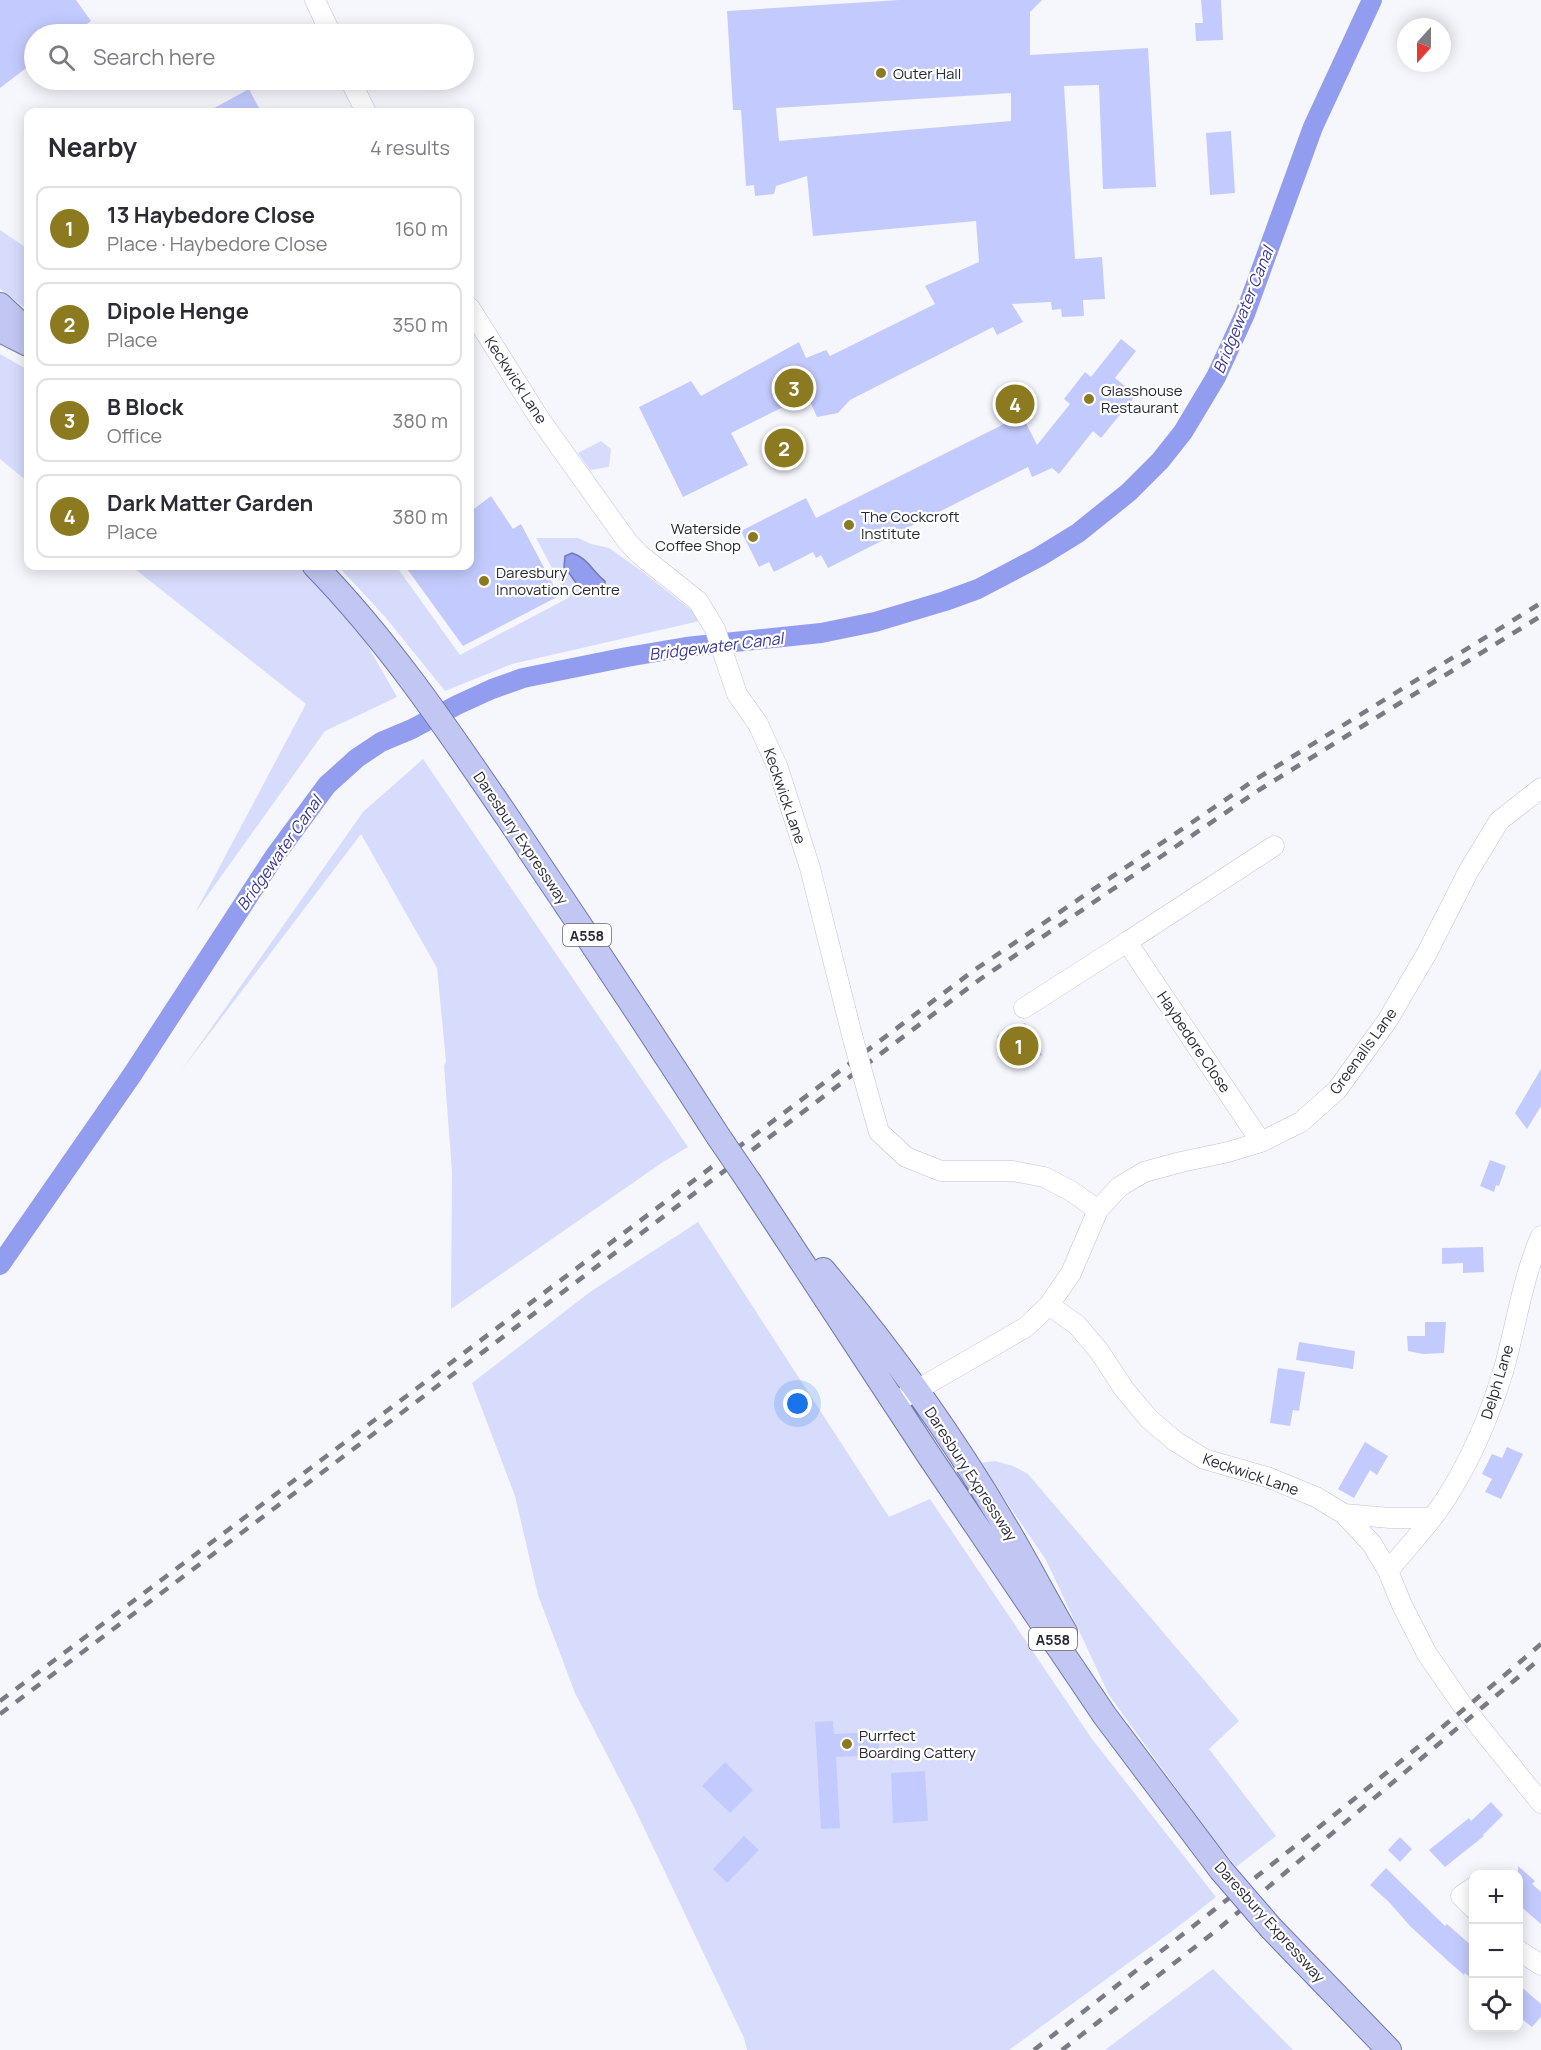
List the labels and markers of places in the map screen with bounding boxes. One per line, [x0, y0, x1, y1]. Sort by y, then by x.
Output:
place label: Outer Hall [893, 63, 961, 84]
marker: Outer Hall [874, 66, 888, 80]
pin: 3 [774, 366, 814, 410]
place label: Glasshouse Restaurant [1101, 380, 1183, 418]
pin: 4 [996, 382, 1034, 426]
marker: Glasshouse Restaurant [1082, 392, 1096, 406]
pin: 2 [764, 426, 804, 470]
place label: The Cockcroft Institute [861, 506, 960, 544]
place label: Waterside Coffee Shop [655, 518, 741, 556]
marker: The Cockcroft Institute [842, 518, 856, 532]
marker: Waterside Coffee Shop [746, 530, 760, 544]
place label: Daresbury Innovation Centre [496, 562, 620, 600]
marker: Daresbury Innovation Centre [477, 574, 491, 588]
pin: 1 [1000, 1024, 1038, 1068]
place label: Purrfect Boarding Cattery [859, 1725, 976, 1763]
marker: Purrfect Boarding Cattery [840, 1737, 854, 1751]

